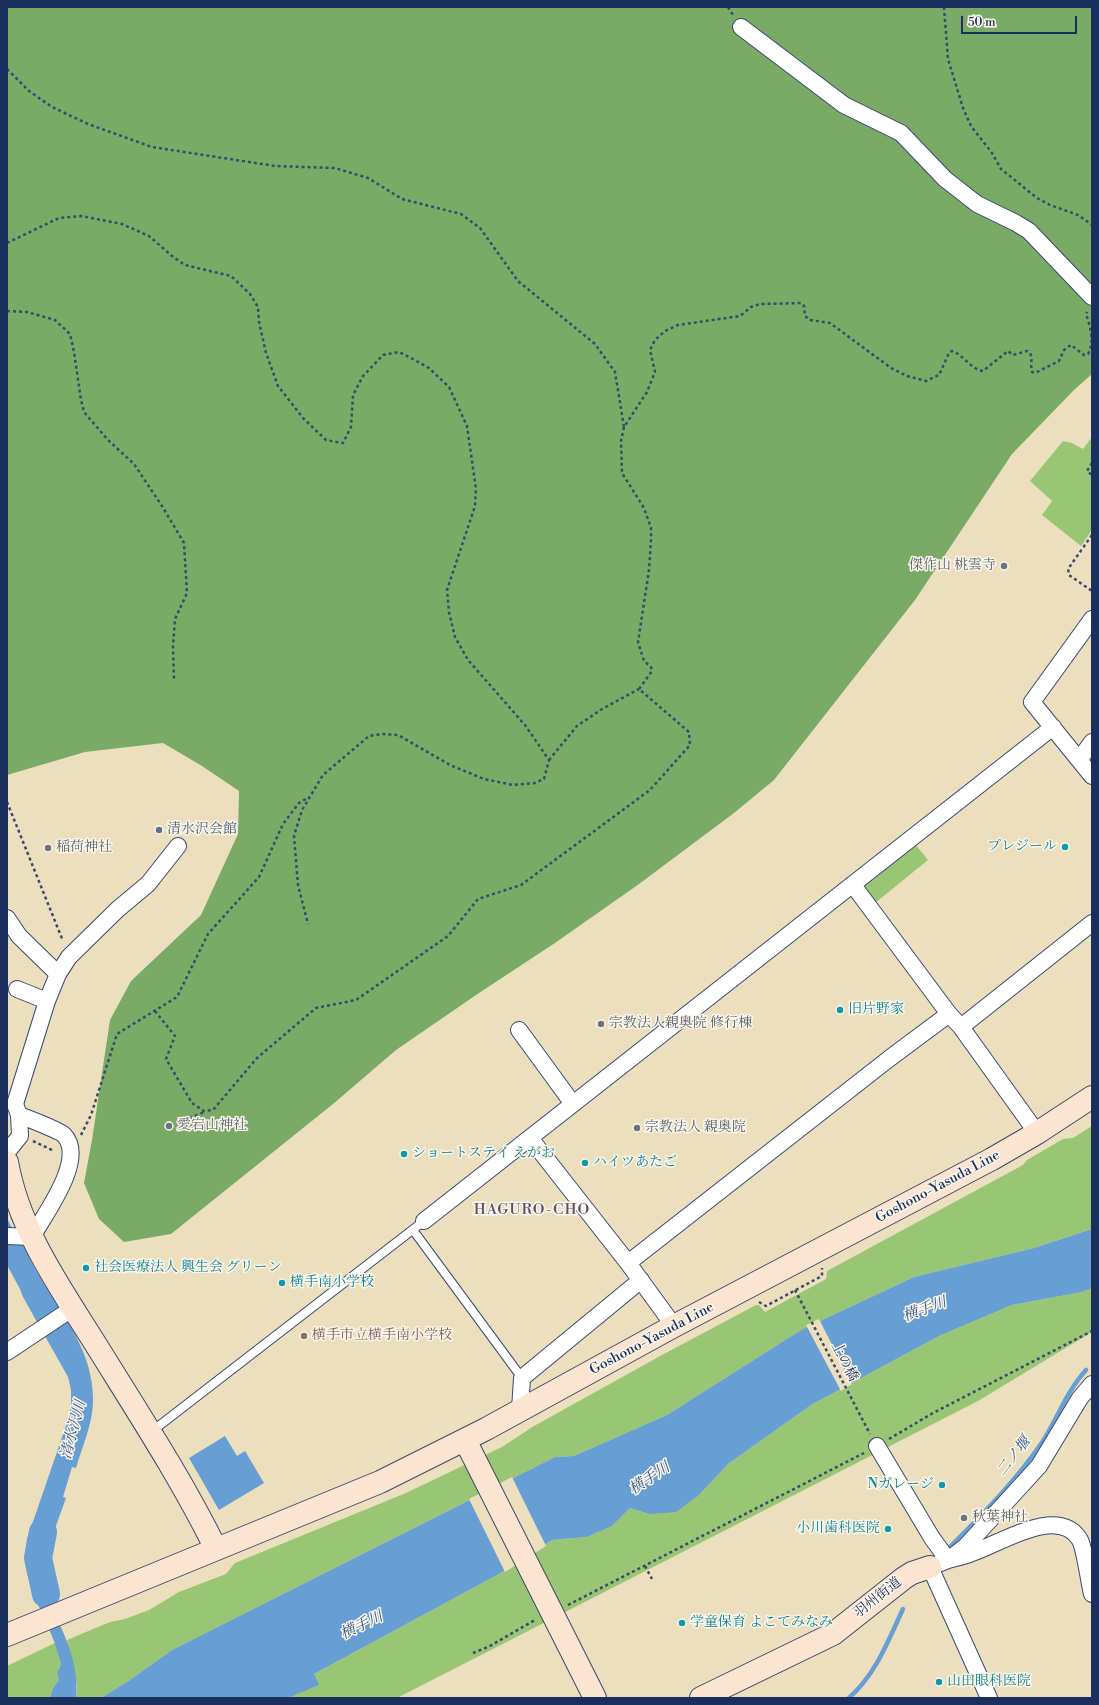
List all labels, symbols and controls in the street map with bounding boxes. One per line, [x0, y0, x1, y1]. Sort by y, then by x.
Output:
scale bar [963, 8, 1079, 34]
text: 50 m [968, 15, 996, 30]
place label: 傑作山 桃雲寺 [909, 558, 996, 574]
marker: 傑作山 桃雲寺 [999, 561, 1009, 571]
place label: 清水沢会館 [167, 822, 237, 838]
marker: 清水沢会館 [154, 825, 164, 835]
place label: プレジール [987, 839, 1057, 855]
place label: 稲荷神社 [56, 840, 112, 856]
marker: プレジール [1060, 842, 1070, 852]
marker: 稲荷神社 [43, 843, 53, 853]
place label: 旧片野家 [848, 1002, 904, 1018]
marker: 旧片野家 [835, 1005, 845, 1015]
place label: 宗教法人親奥院 修行棟 [609, 1016, 752, 1032]
marker: 宗教法人親奥院 修行棟 [596, 1019, 606, 1029]
place label: 愛宕山神社 [177, 1118, 247, 1134]
place label: 宗教法人 親奥院 [645, 1120, 746, 1136]
marker: 愛宕山神社 [164, 1121, 174, 1131]
marker: 宗教法人 親奥院 [632, 1123, 642, 1133]
place label: ショートステイ えがお [412, 1146, 555, 1162]
street label: Goshono-Yasuda Line [873, 1147, 1003, 1227]
marker: ショートステイ えがお [399, 1149, 409, 1159]
place label: ハイツあたご [593, 1155, 677, 1171]
marker: ハイツあたご [580, 1158, 590, 1168]
district label: HAGURO-CHO [474, 1201, 590, 1219]
place label: 社会医療法人 興生会 グリーン [94, 1260, 282, 1276]
marker: 社会医療法人 興生会 グリーン [81, 1263, 91, 1273]
place label: 横手南小学校 [290, 1275, 374, 1291]
marker: 横手南小学校 [277, 1278, 287, 1288]
water label: 横手川 [901, 1294, 949, 1326]
street label: Goshono-Yasuda Line [587, 1299, 717, 1379]
place label: 横手市立横手南小学校 [312, 1328, 452, 1344]
marker: 横手市立横手南小学校 [299, 1331, 309, 1341]
street label: 上の橋 [827, 1339, 861, 1385]
water label: 清水沢川 [58, 1399, 90, 1461]
water label: 二ノ堰 [993, 1434, 1035, 1480]
water label: 横手川 [626, 1459, 674, 1499]
place label: Nガレージ [868, 1477, 934, 1493]
marker: Nガレージ [937, 1480, 947, 1490]
place label: 秋葉神社 [972, 1510, 1028, 1526]
marker: 秋葉神社 [959, 1513, 969, 1523]
place label: 小川歯科医院 [796, 1521, 880, 1537]
marker: 小川歯科医院 [883, 1524, 893, 1534]
street label: 羽州街道 [851, 1574, 905, 1622]
water label: 横手川 [338, 1608, 386, 1644]
place label: 学童保育 よこてみなみ [690, 1615, 833, 1631]
marker: 学童保育 よこてみなみ [677, 1618, 687, 1628]
place label: 山田眼科医院 [947, 1674, 1031, 1690]
marker: 山田眼科医院 [934, 1677, 944, 1687]

